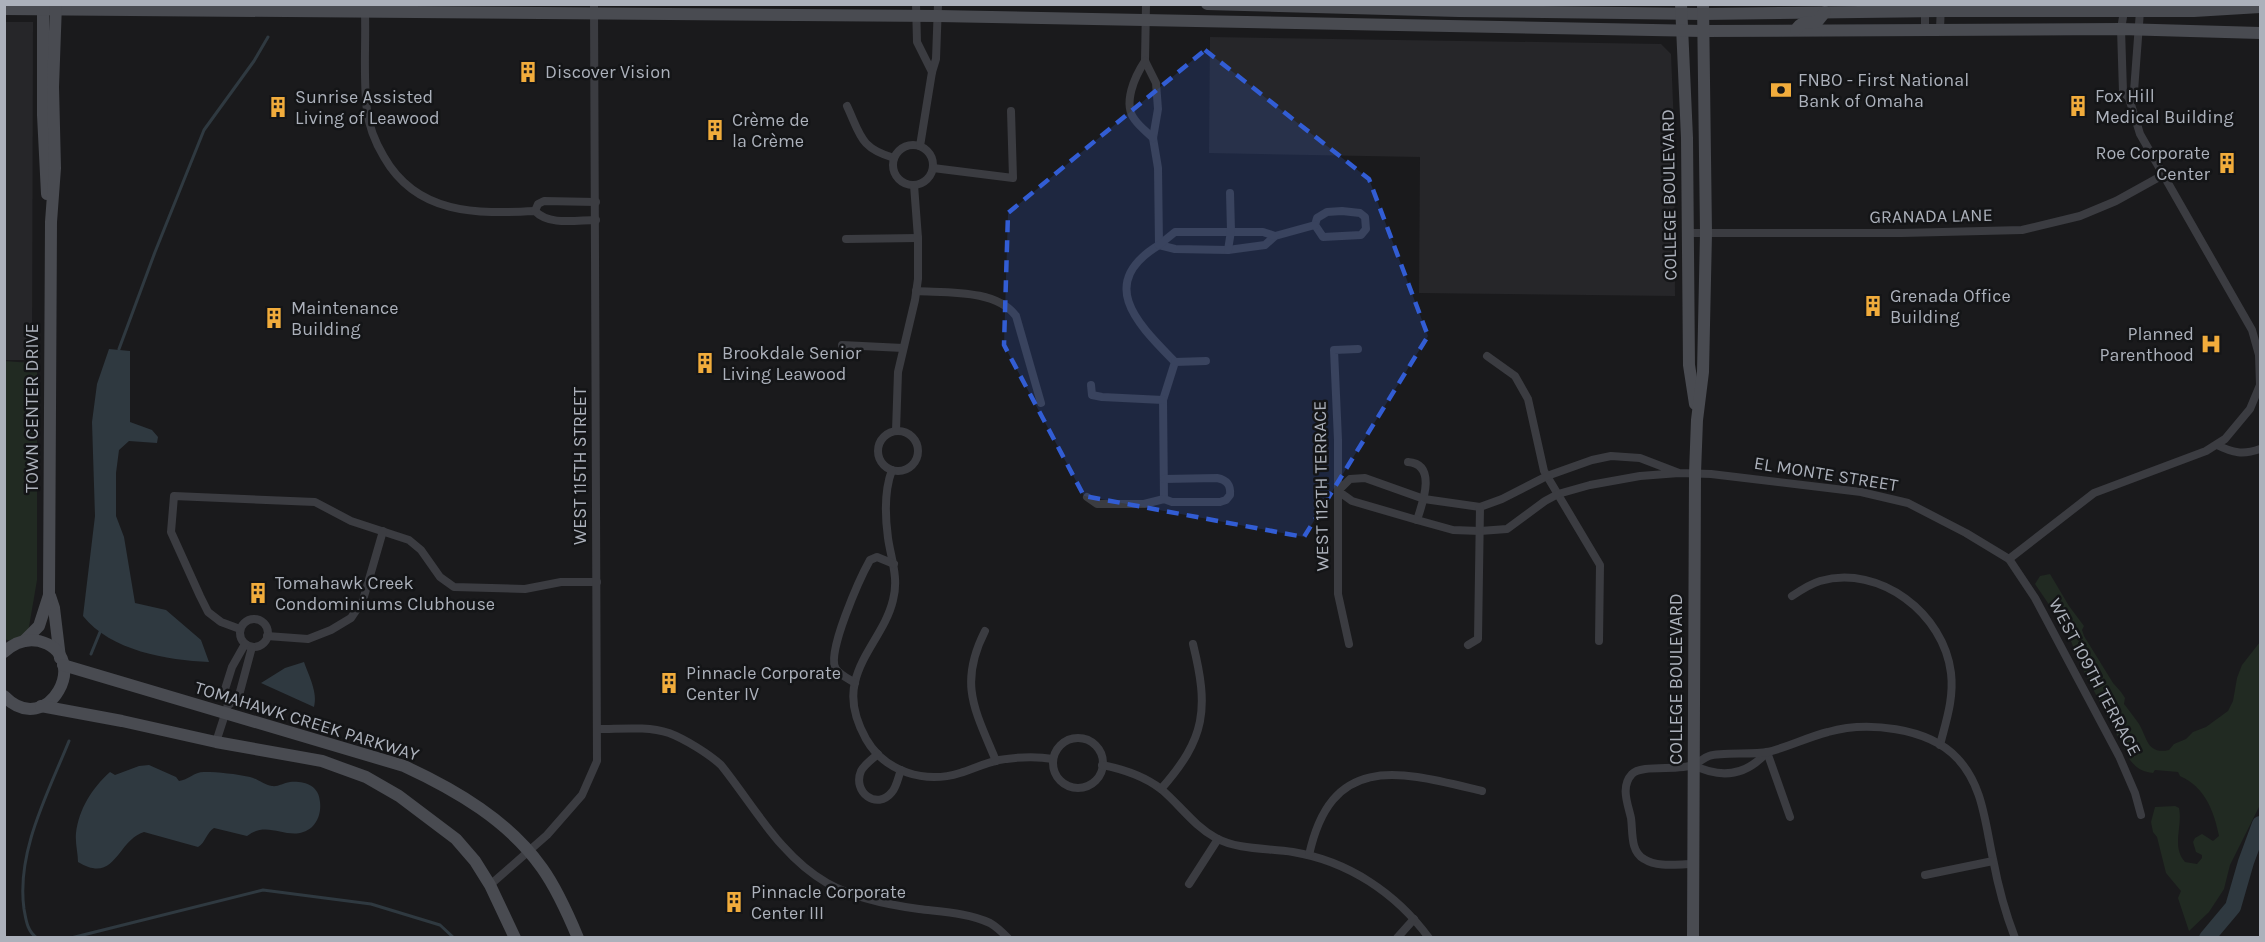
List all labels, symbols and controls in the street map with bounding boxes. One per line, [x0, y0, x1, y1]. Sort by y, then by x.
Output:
building icon: Discover Vision [516, 60, 540, 84]
place label: Discover Vision [545, 61, 671, 83]
place label: FNBO - First National Bank of Omaha [1798, 69, 1969, 112]
bank icon: FNBO - First National Bank of Omaha [1769, 78, 1793, 102]
place label: Fox Hill Medical Building [2095, 85, 2234, 128]
place label: Sunrise Assisted Living of Leawood [295, 86, 440, 129]
building icon: Fox Hill Medical Building [2066, 94, 2090, 118]
building icon: Sunrise Assisted Living of Leawood [266, 95, 290, 119]
place label: Crème de la Crème [732, 109, 809, 152]
street label: COLLEGE BOULEVARD [1657, 109, 1681, 281]
building icon: Crème de la Crème [703, 118, 727, 142]
place label: Roe Corporate Center [2095, 142, 2210, 185]
building icon: Roe Corporate Center [2215, 151, 2239, 175]
street label: GRANADA LANE [1869, 204, 1993, 228]
place label: Grenada Office Building [1890, 285, 2011, 328]
building icon: Grenada Office Building [1861, 294, 1885, 318]
place label: Maintenance Building [291, 297, 399, 340]
building icon: Maintenance Building [262, 306, 286, 330]
street label: TOWN CENTER DRIVE [21, 323, 43, 493]
place label: Planned Parenthood [2100, 323, 2194, 366]
hospital icon: Planned Parenthood [2199, 332, 2223, 356]
place label: Brookdale Senior Living Leawood [722, 342, 862, 385]
building icon: Brookdale Senior Living Leawood [693, 351, 717, 375]
street label: WEST 115TH STREET [569, 387, 591, 545]
street label: WEST 112TH TERRACE [1309, 400, 1333, 572]
street label: EL MONTE STREET [1752, 452, 1900, 496]
place label: Tomahawk Creek Condominiums Clubhouse [275, 572, 495, 615]
building icon: Tomahawk Creek Condominiums Clubhouse [246, 581, 270, 605]
street label: COLLEGE BOULEVARD [1665, 593, 1687, 765]
street label: WEST 109TH TERRACE [2044, 594, 2146, 760]
place label: Pinnacle Corporate Center IV [686, 662, 841, 705]
building icon: Pinnacle Corporate Center IV [657, 671, 681, 695]
street label: TOMAHAWK CREEK PARKWAY [192, 676, 422, 766]
place label: Pinnacle Corporate Center III [751, 881, 906, 924]
building icon: Pinnacle Corporate Center III [722, 890, 746, 914]

